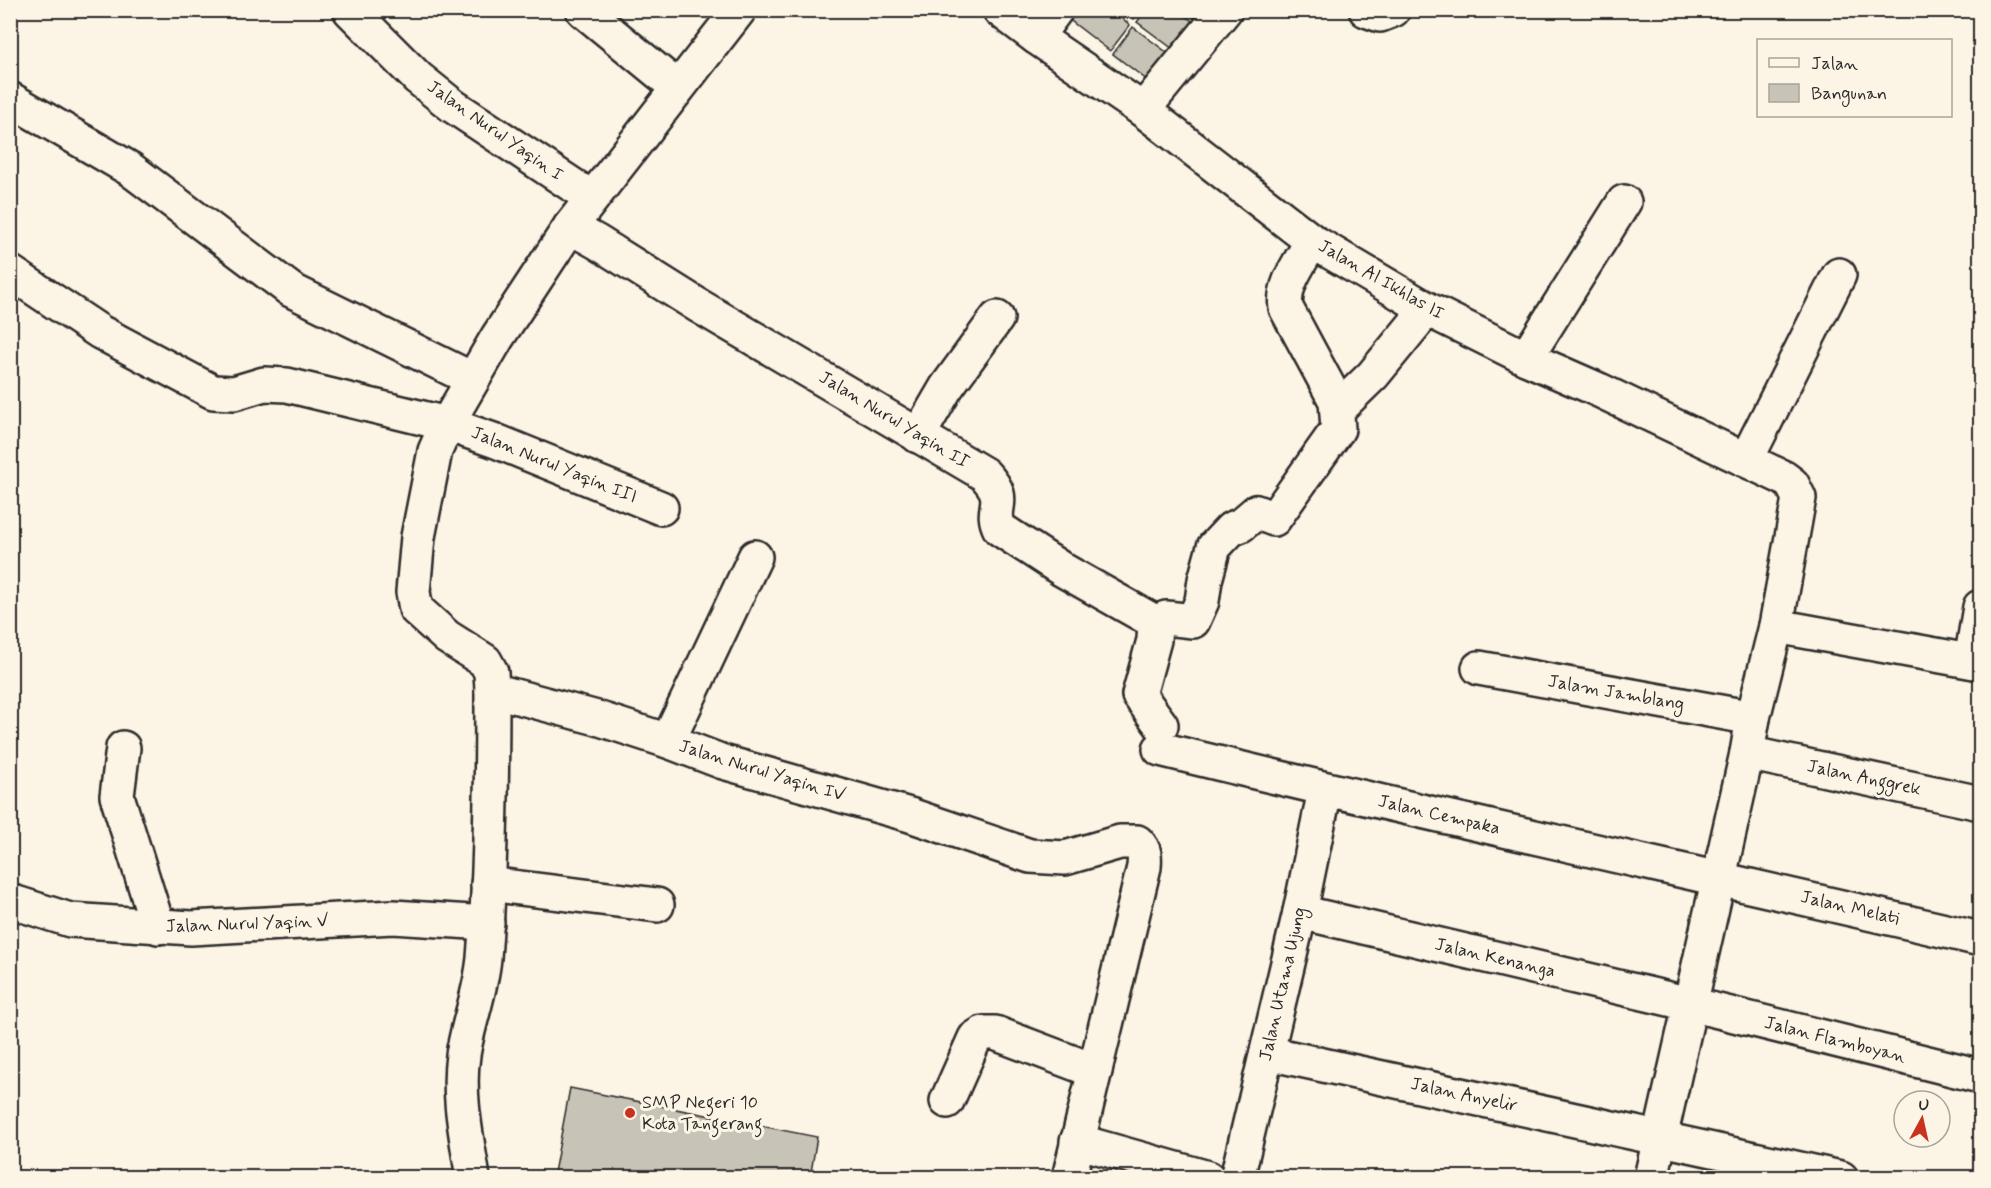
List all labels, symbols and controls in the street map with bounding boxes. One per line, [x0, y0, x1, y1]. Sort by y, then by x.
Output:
legend [1757, 39, 1952, 117]
text: Jalan [1811, 52, 1858, 76]
street label: Jalan Nurul Yaqin I [422, 75, 568, 187]
text: Bangunan [1811, 82, 1887, 107]
street label: Jalan Al Ikhlas II [1314, 234, 1448, 326]
street label: Jalan Nurul Yaqin II [814, 366, 974, 474]
street label: Jalan Nurul Yaqin III [468, 421, 640, 509]
street label: Jalam Jamblang [1546, 669, 1686, 718]
street label: Jalan Nurul Yaqin IV [676, 734, 848, 808]
street label: Jalan Anggrek [1804, 754, 1923, 804]
street label: Jalan Cempaka [1376, 789, 1502, 841]
street label: Jalan Melati [1798, 885, 1902, 931]
street label: Jalan Utama Ujung [1254, 905, 1313, 1063]
street label: Jalan Nurul Yaqin V [165, 909, 329, 939]
street label: Jalan Kenanga [1432, 932, 1558, 984]
street label: Jalan Flamboyan [1762, 1011, 1908, 1069]
street label: Jalan Anyelir [1408, 1072, 1520, 1118]
north arrow [1892, 1089, 1952, 1149]
place label: SMP Negeri 10 Kota Tangerang [642, 1091, 762, 1138]
text: U [1917, 1095, 1930, 1117]
marker: SMP Negeri 10 Kota Tangerang [623, 1106, 637, 1120]

